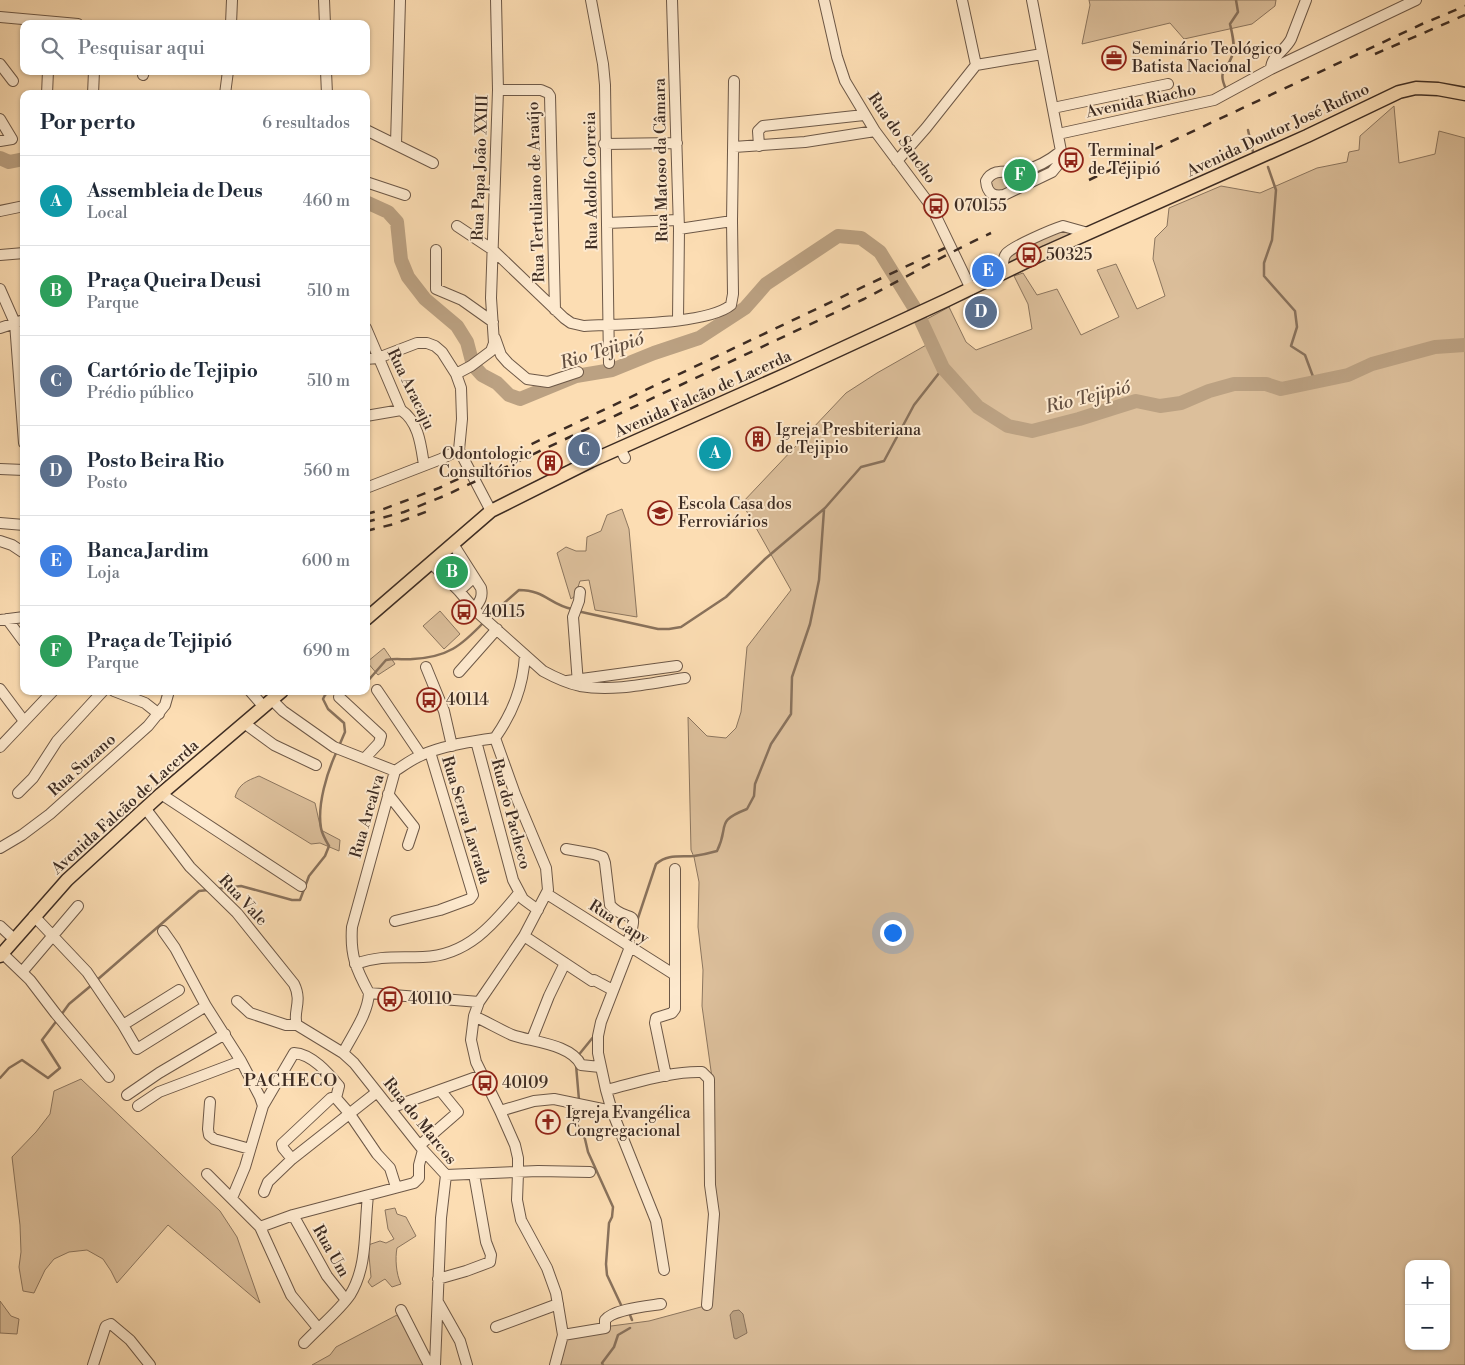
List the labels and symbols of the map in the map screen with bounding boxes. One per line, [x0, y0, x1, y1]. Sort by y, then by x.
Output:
place label: Seminário Teológico Batista Nacional [1131, 39, 1282, 77]
office icon: Seminário Teológico Batista Nacional [1101, 45, 1127, 71]
street label: Rua Matoso da Câmara [650, 77, 672, 242]
street label: Avenida Doutor José Rufino [1183, 79, 1373, 182]
street label: Avenida Riacho [1083, 80, 1198, 123]
street label: Rua do Sancho [863, 89, 941, 187]
street label: Rua Papa João XXIII [467, 94, 493, 242]
street label: Rua Tertuliano de Araújo [523, 101, 549, 283]
street label: Rua Adolfo Correia [580, 111, 602, 250]
place label: Terminal de Tejipió [1088, 141, 1160, 179]
bus stop icon: Terminal de Tejipió [1058, 147, 1084, 173]
pin: F [1004, 156, 1036, 194]
bus stop icon: 070155 [923, 193, 949, 219]
place label: 070155 [954, 196, 1007, 216]
bus stop icon: 50325 [1016, 242, 1042, 268]
place label: 50325 [1046, 245, 1092, 265]
pin: E [972, 252, 1004, 290]
pin: D [965, 293, 997, 331]
water label: Rio Tejipió [556, 327, 647, 375]
street label: Rua Aracaju [383, 345, 439, 433]
street label: Avenida Falcão de Lacerda [611, 346, 795, 442]
water label: Rio Tejipió [1042, 375, 1133, 419]
place label: Igreja Presbiteriana de Tejipio [776, 420, 922, 458]
building icon: Igreja Presbiteriana de Tejipio [745, 426, 771, 452]
pin: C [568, 431, 600, 469]
pin: A [699, 434, 731, 472]
place label: Odontologic Consultórios [439, 444, 532, 482]
building icon: Odontologic Consultórios [537, 450, 563, 476]
place label: Escola Casa dos Ferroviários [678, 494, 792, 532]
school or university icon: Escola Casa dos Ferroviários [647, 500, 673, 526]
pin: B [436, 553, 468, 591]
bus stop icon: 40115 [451, 599, 477, 625]
place label: 40115 [482, 602, 525, 622]
bus stop icon: 40114 [416, 687, 442, 713]
place label: 40114 [446, 690, 489, 710]
street label: Rua Suzano [44, 729, 120, 801]
street label: Avenida Falcão de Lacerda [46, 735, 203, 879]
street label: Rua Serra Lavrada [437, 753, 495, 887]
street label: Rua do Pacheco [487, 756, 535, 872]
street label: Rua Arealva [345, 771, 389, 860]
street label: Rua Vale [214, 870, 272, 930]
street label: Rua Capy [585, 896, 653, 948]
your location [880, 920, 906, 946]
bus stop icon: 40110 [377, 986, 403, 1012]
place label: 40110 [408, 989, 452, 1009]
district label: PACHECO [244, 1069, 338, 1092]
bus stop icon: 40109 [472, 1070, 498, 1096]
place label: 40109 [502, 1073, 549, 1093]
street label: Rua do Marcos [379, 1074, 461, 1168]
place label: Igreja Evangélica Congregacional [566, 1103, 692, 1141]
church icon: Igreja Evangélica Congregacional [535, 1109, 561, 1135]
street label: Rua Um [308, 1221, 354, 1281]

